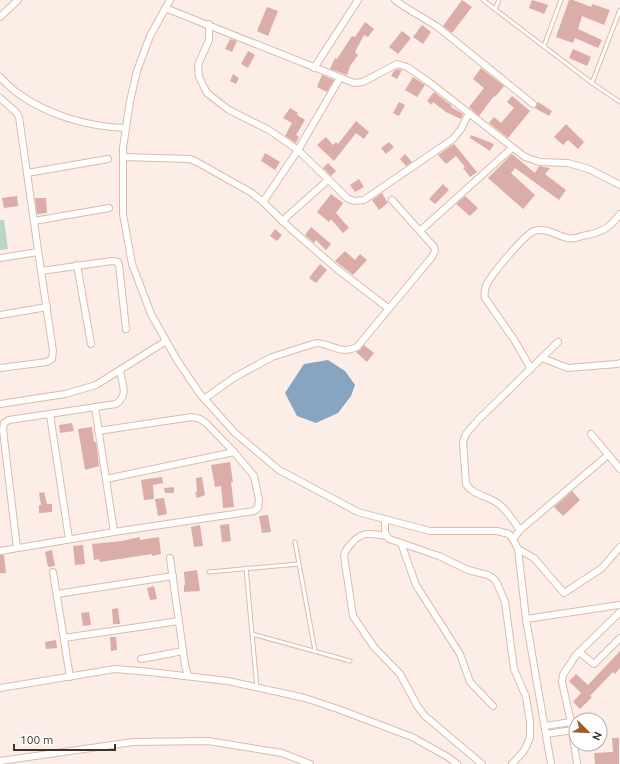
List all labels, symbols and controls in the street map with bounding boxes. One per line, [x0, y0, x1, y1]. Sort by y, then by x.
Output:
north arrow [568, 712, 608, 752]
scale bar [14, 726, 115, 752]
text: N [590, 730, 604, 742]
text: 100 m [20, 733, 53, 746]

